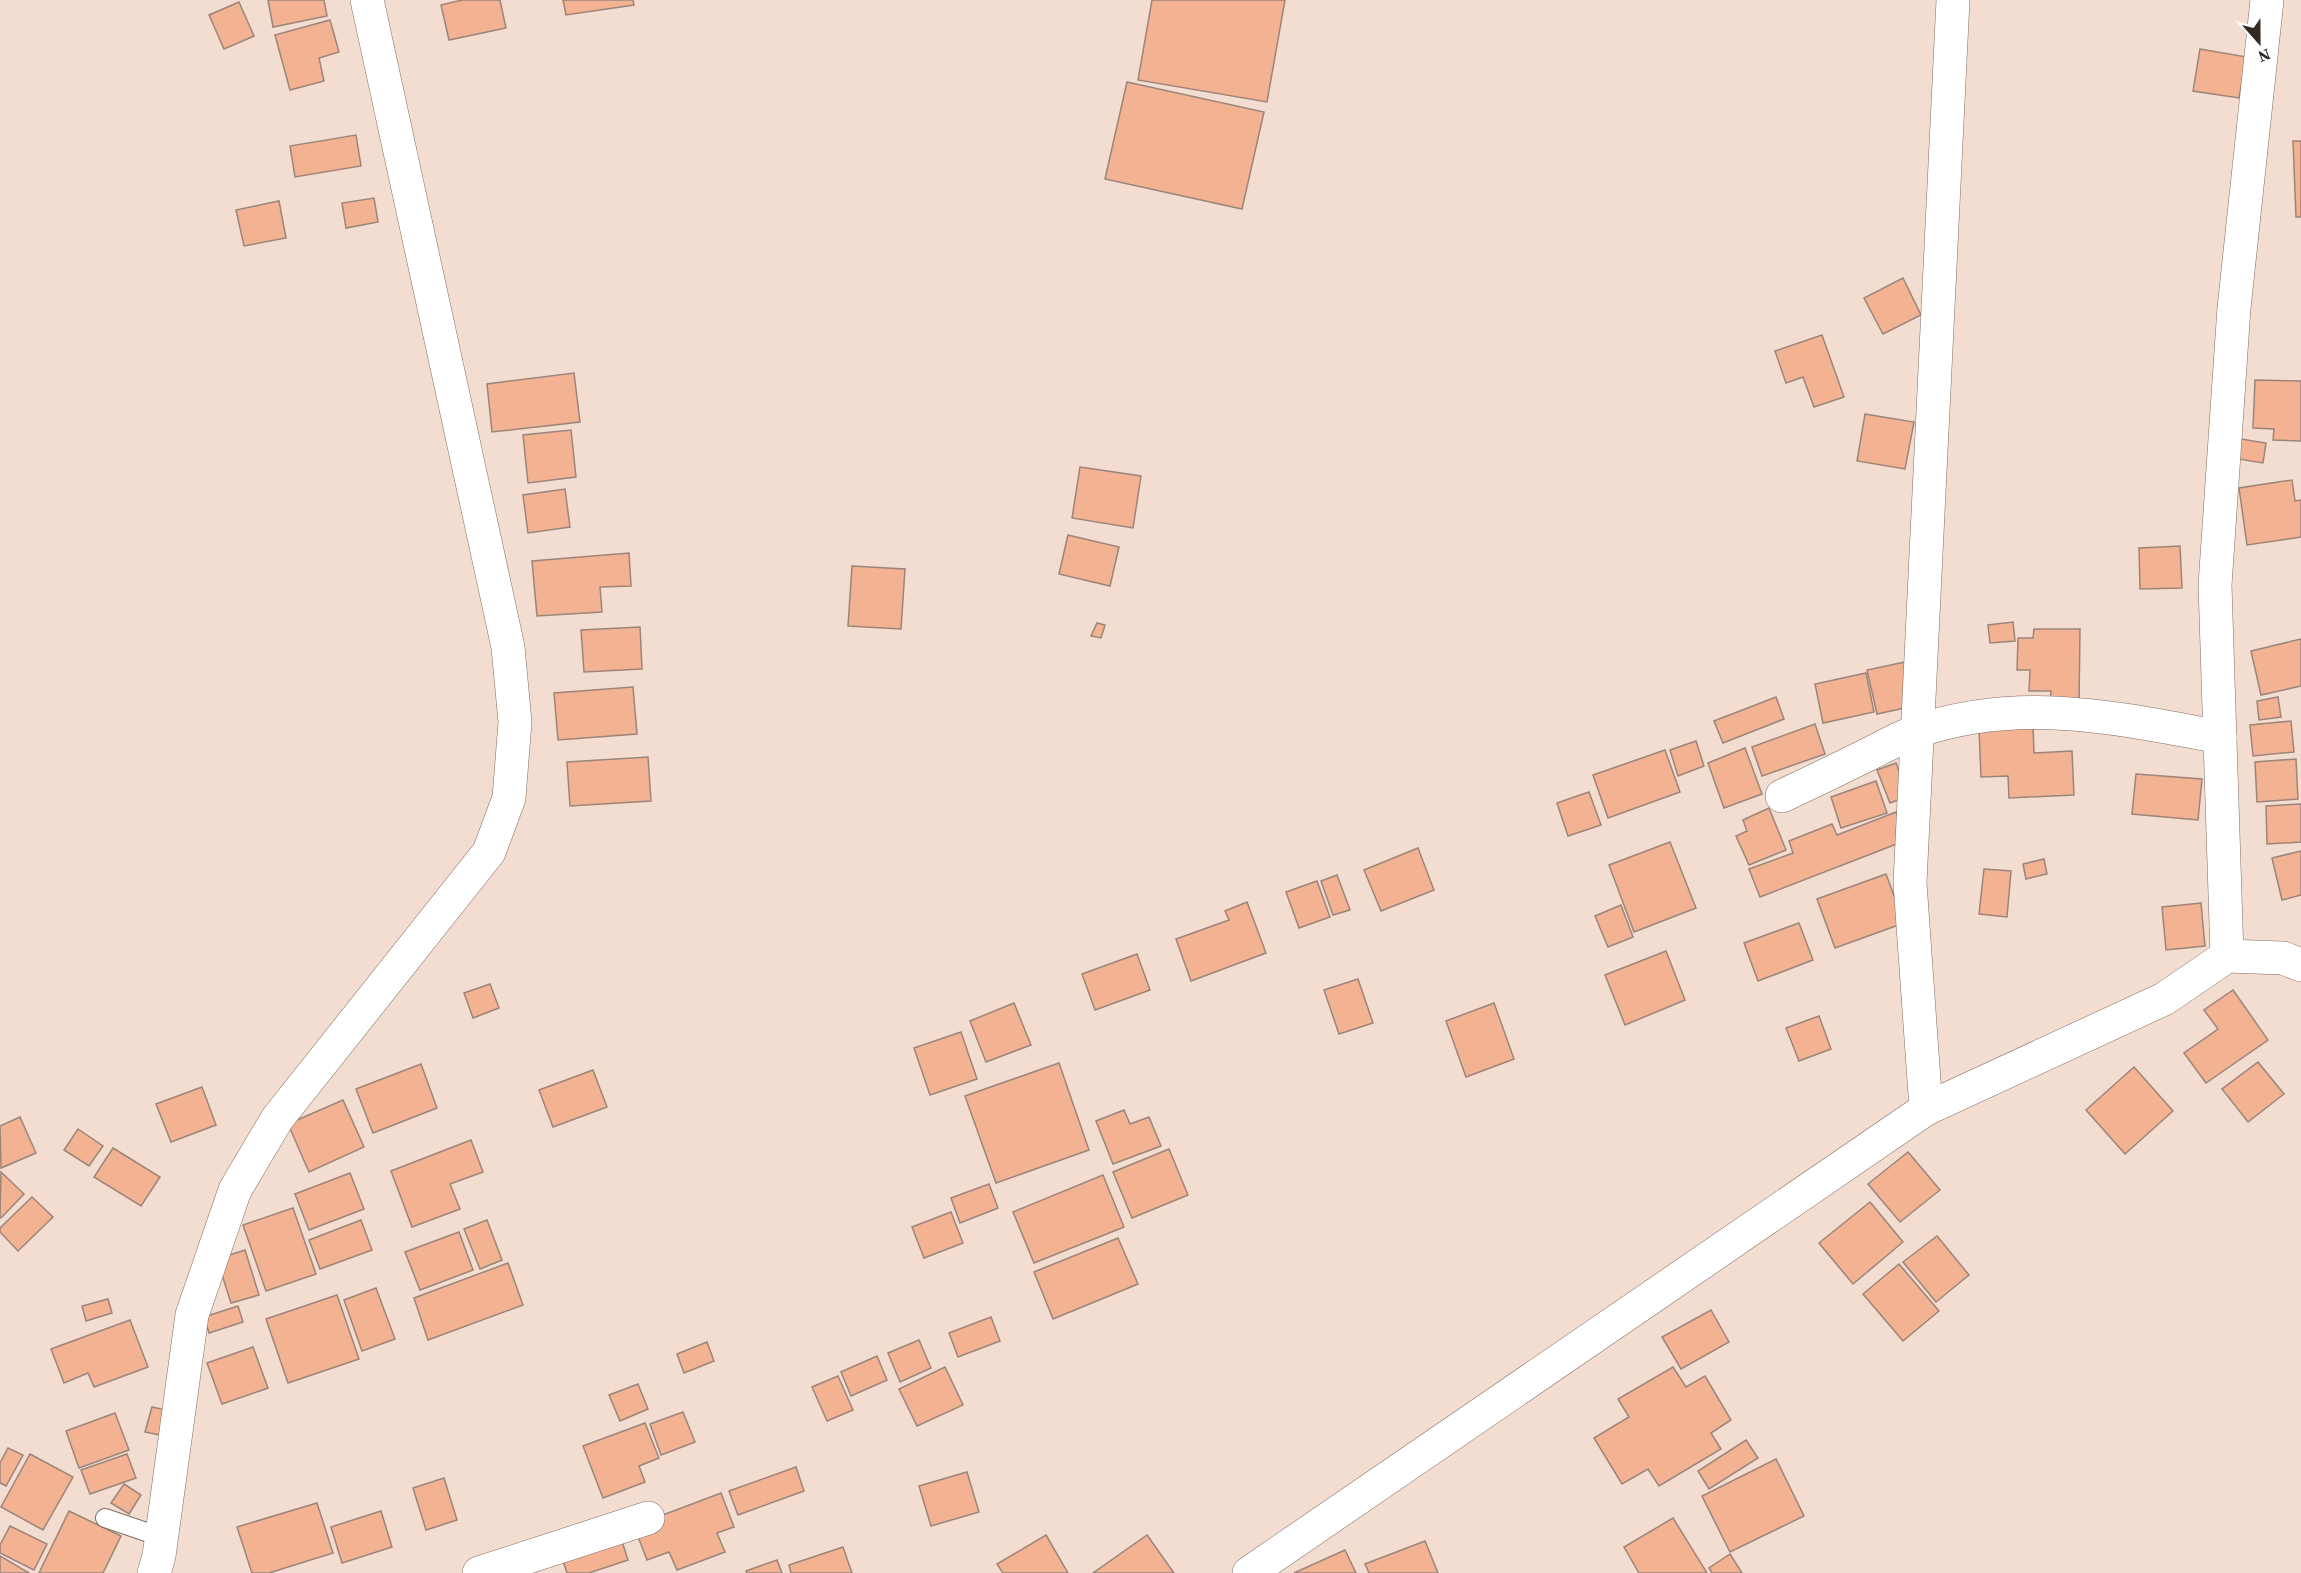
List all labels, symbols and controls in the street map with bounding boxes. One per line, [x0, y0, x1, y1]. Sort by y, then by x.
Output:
north arrow [2229, 12, 2289, 72]
text: N [2255, 44, 2274, 68]

